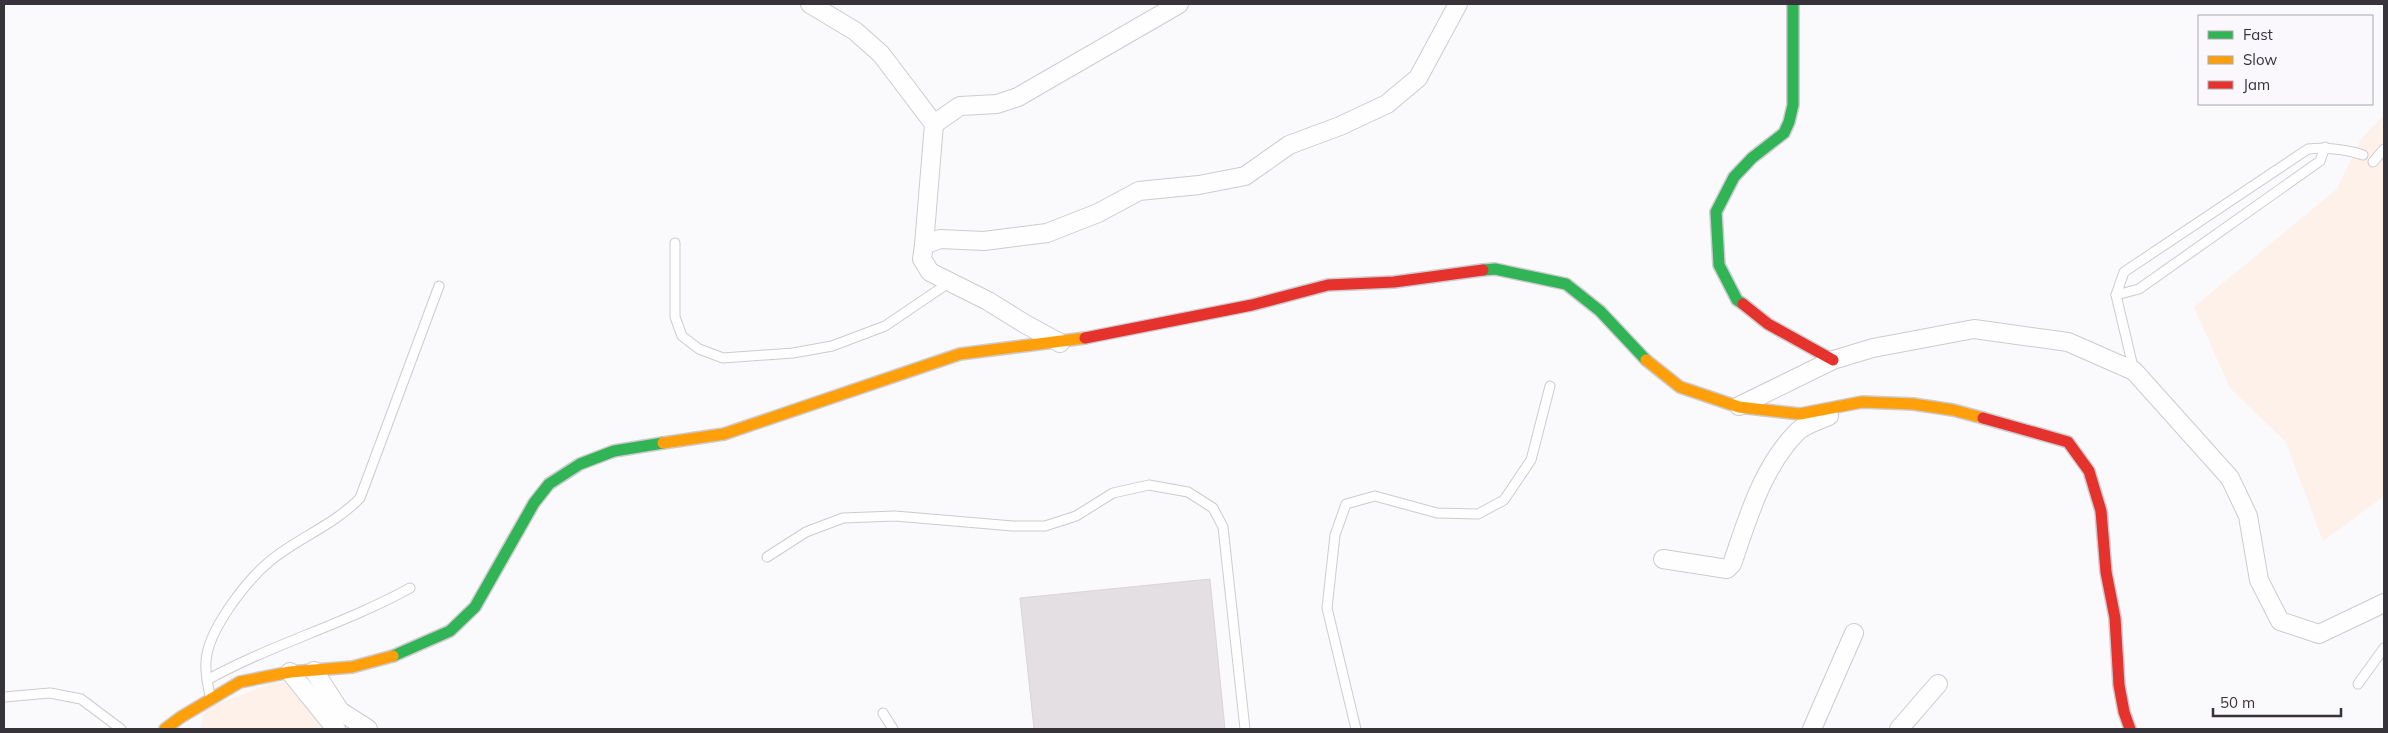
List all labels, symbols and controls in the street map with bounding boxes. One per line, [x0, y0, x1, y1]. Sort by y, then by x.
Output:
legend [2198, 15, 2373, 105]
text: Fast [2243, 25, 2273, 44]
text: Slow [2243, 50, 2277, 69]
text: Jam [2243, 75, 2270, 94]
scale bar [2213, 686, 2340, 718]
text: 50 m [2220, 693, 2255, 712]

